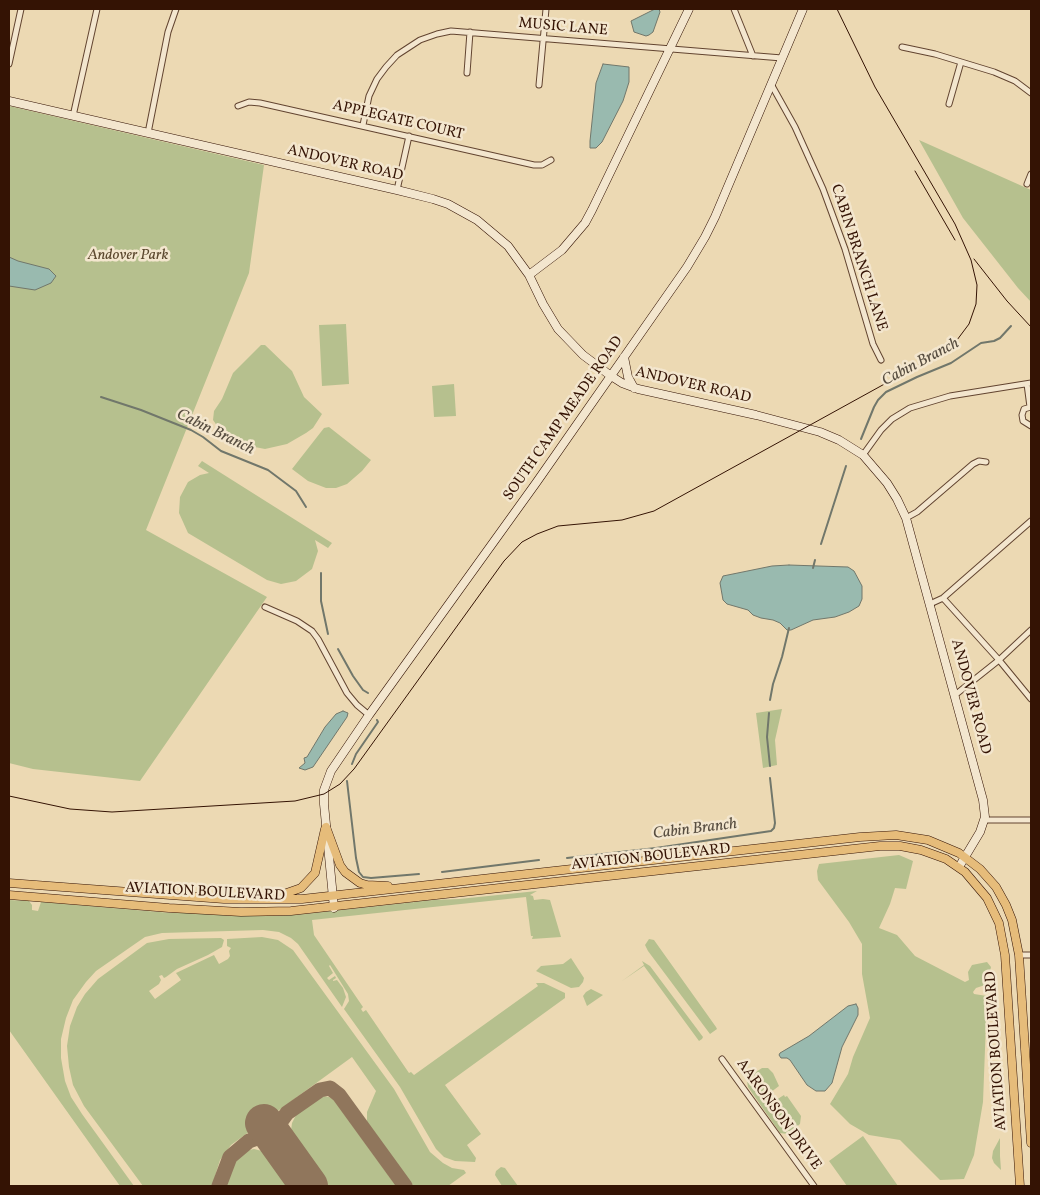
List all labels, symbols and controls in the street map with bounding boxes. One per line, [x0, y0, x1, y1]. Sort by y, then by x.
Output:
street label: MUSIC LANE [518, 15, 608, 41]
street label: APPLEGATE COURT [330, 97, 466, 145]
street label: ANDOVER ROAD [285, 142, 405, 186]
street label: CABIN BRANCH LANE [826, 182, 890, 334]
park label: Andover Park [88, 247, 168, 265]
street label: SOUTH CAMP MEADE ROAD [500, 333, 628, 505]
water label: Cabin Branch [879, 335, 963, 391]
street label: ANDOVER ROAD [633, 364, 753, 408]
water label: Cabin Branch [173, 406, 257, 460]
street label: ANDOVER ROAD [946, 638, 994, 756]
water label: Cabin Branch [652, 815, 738, 845]
street label: AVIATION BOULEVARD [571, 841, 731, 875]
street label: AVIATION BOULEVARD [125, 880, 285, 906]
street label: AVIATION BOULEVARD [982, 971, 1012, 1131]
street label: AARONSON DRIVE [732, 1056, 824, 1174]

